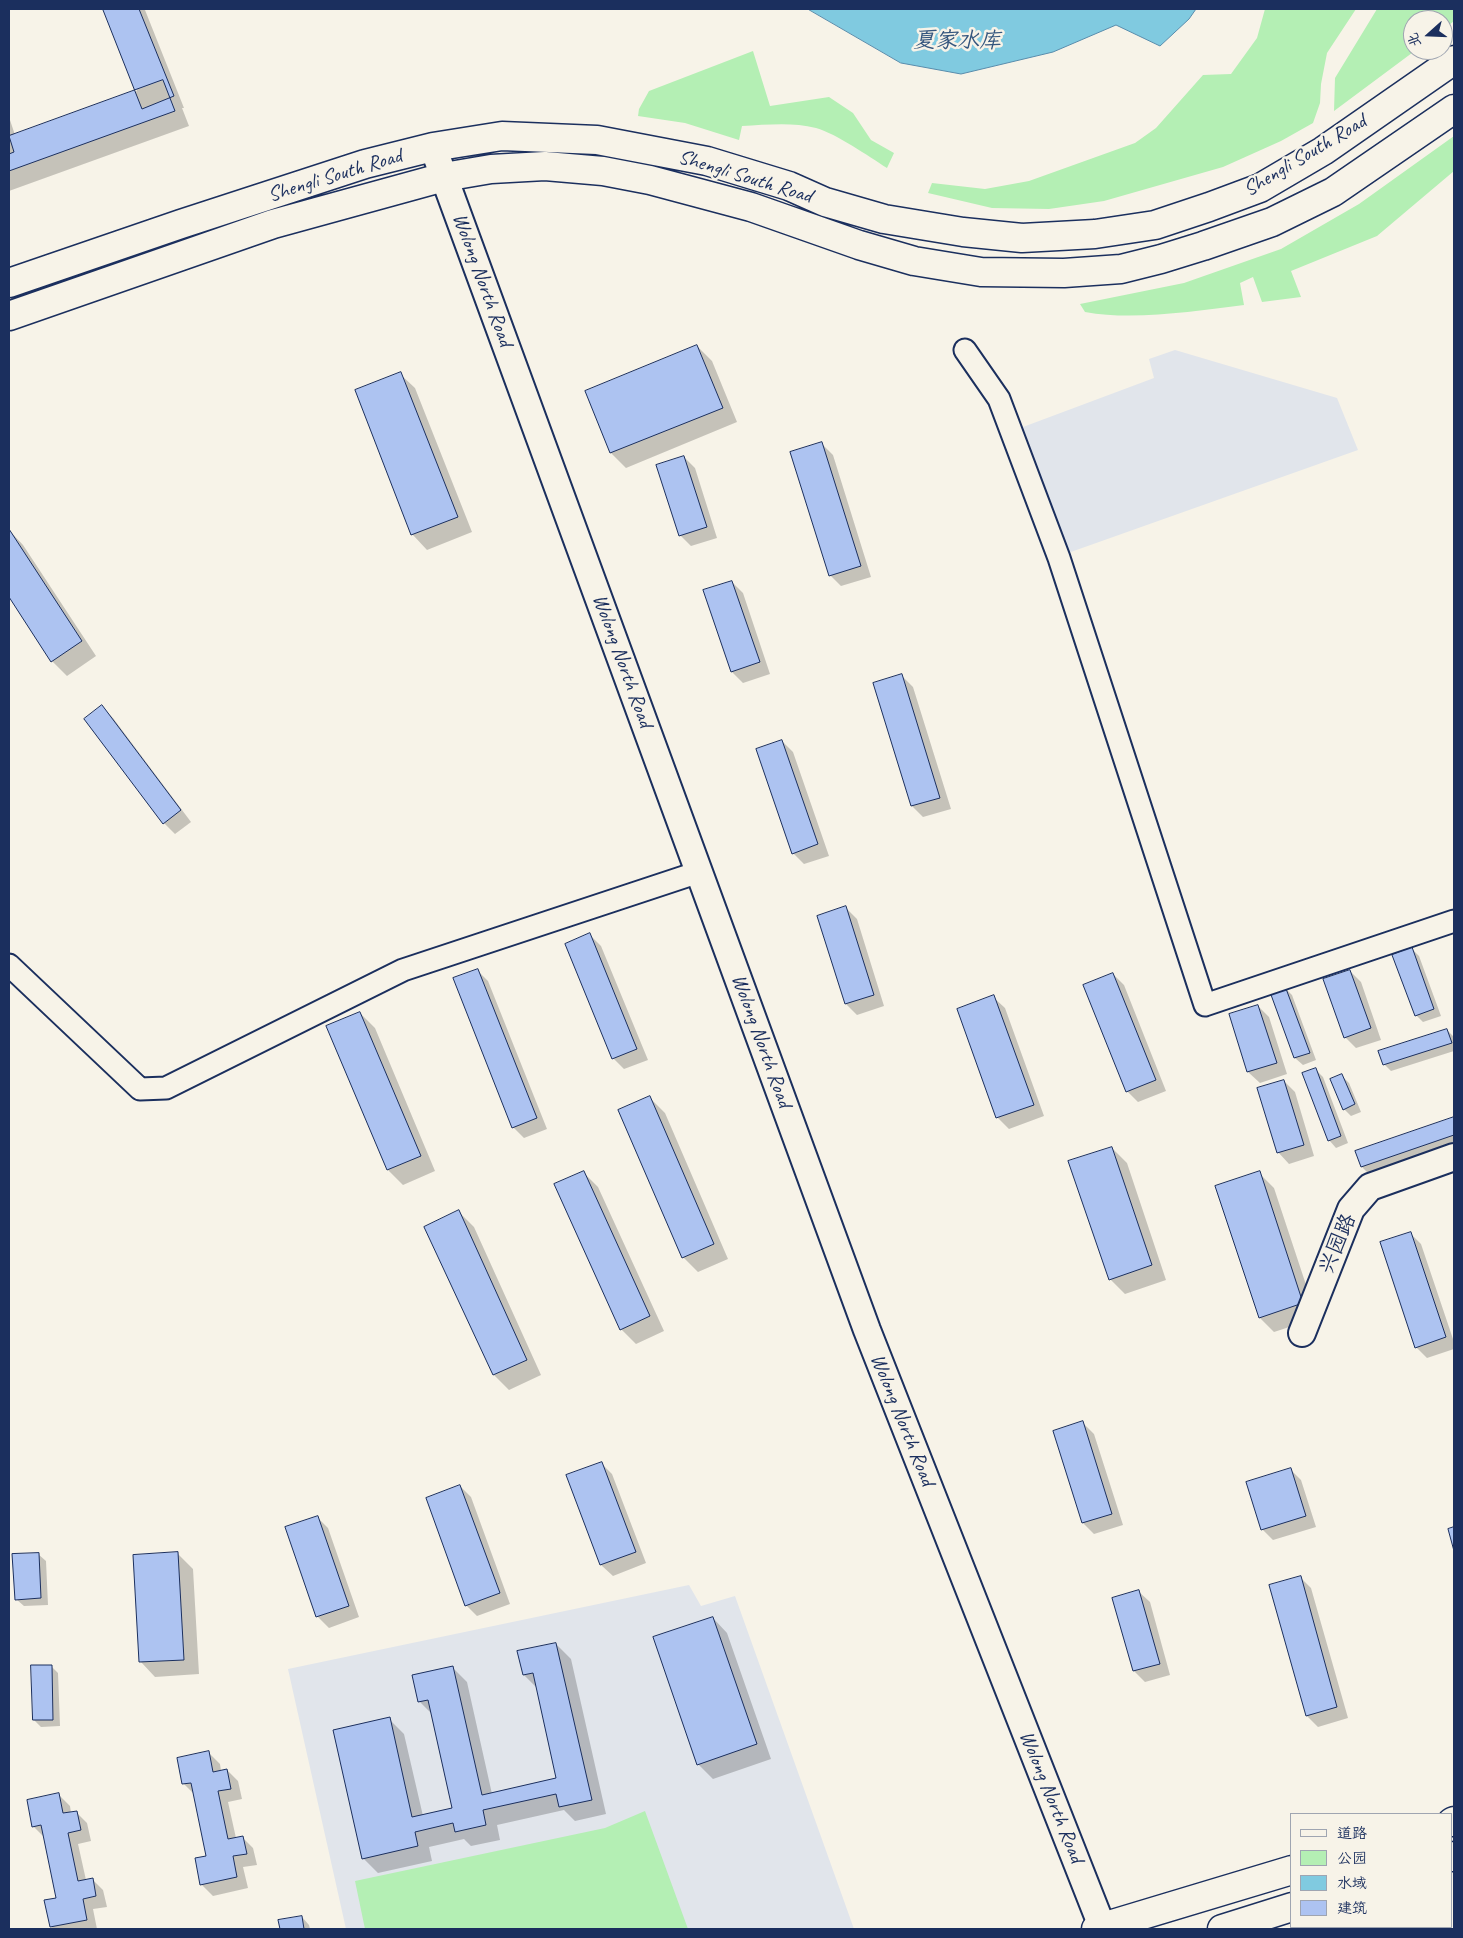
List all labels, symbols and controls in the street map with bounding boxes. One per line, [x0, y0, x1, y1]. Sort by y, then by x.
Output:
north arrow [1403, 10, 1453, 60]
water label: 夏家水库 [913, 28, 1001, 54]
text: 北 [1404, 30, 1425, 49]
street label: Shengli South Road [1239, 110, 1371, 202]
street label: Shengli South Road [265, 144, 405, 208]
street label: Shengli South Road [675, 145, 815, 209]
street label: Wolong North Road [446, 210, 518, 350]
street label: Wolong North Road [586, 591, 658, 731]
street label: Wolong North Road [725, 971, 797, 1111]
street label: 兴园路 [1314, 1210, 1362, 1278]
street label: Wolong North Road [864, 1350, 940, 1490]
street label: Wolong North Road [1013, 1727, 1089, 1867]
legend [1290, 1813, 1453, 1928]
text: 道路 [1337, 1824, 1367, 1843]
text: 公园 [1337, 1849, 1367, 1868]
text: 水域 [1337, 1874, 1367, 1893]
text: 建筑 [1337, 1899, 1367, 1918]

